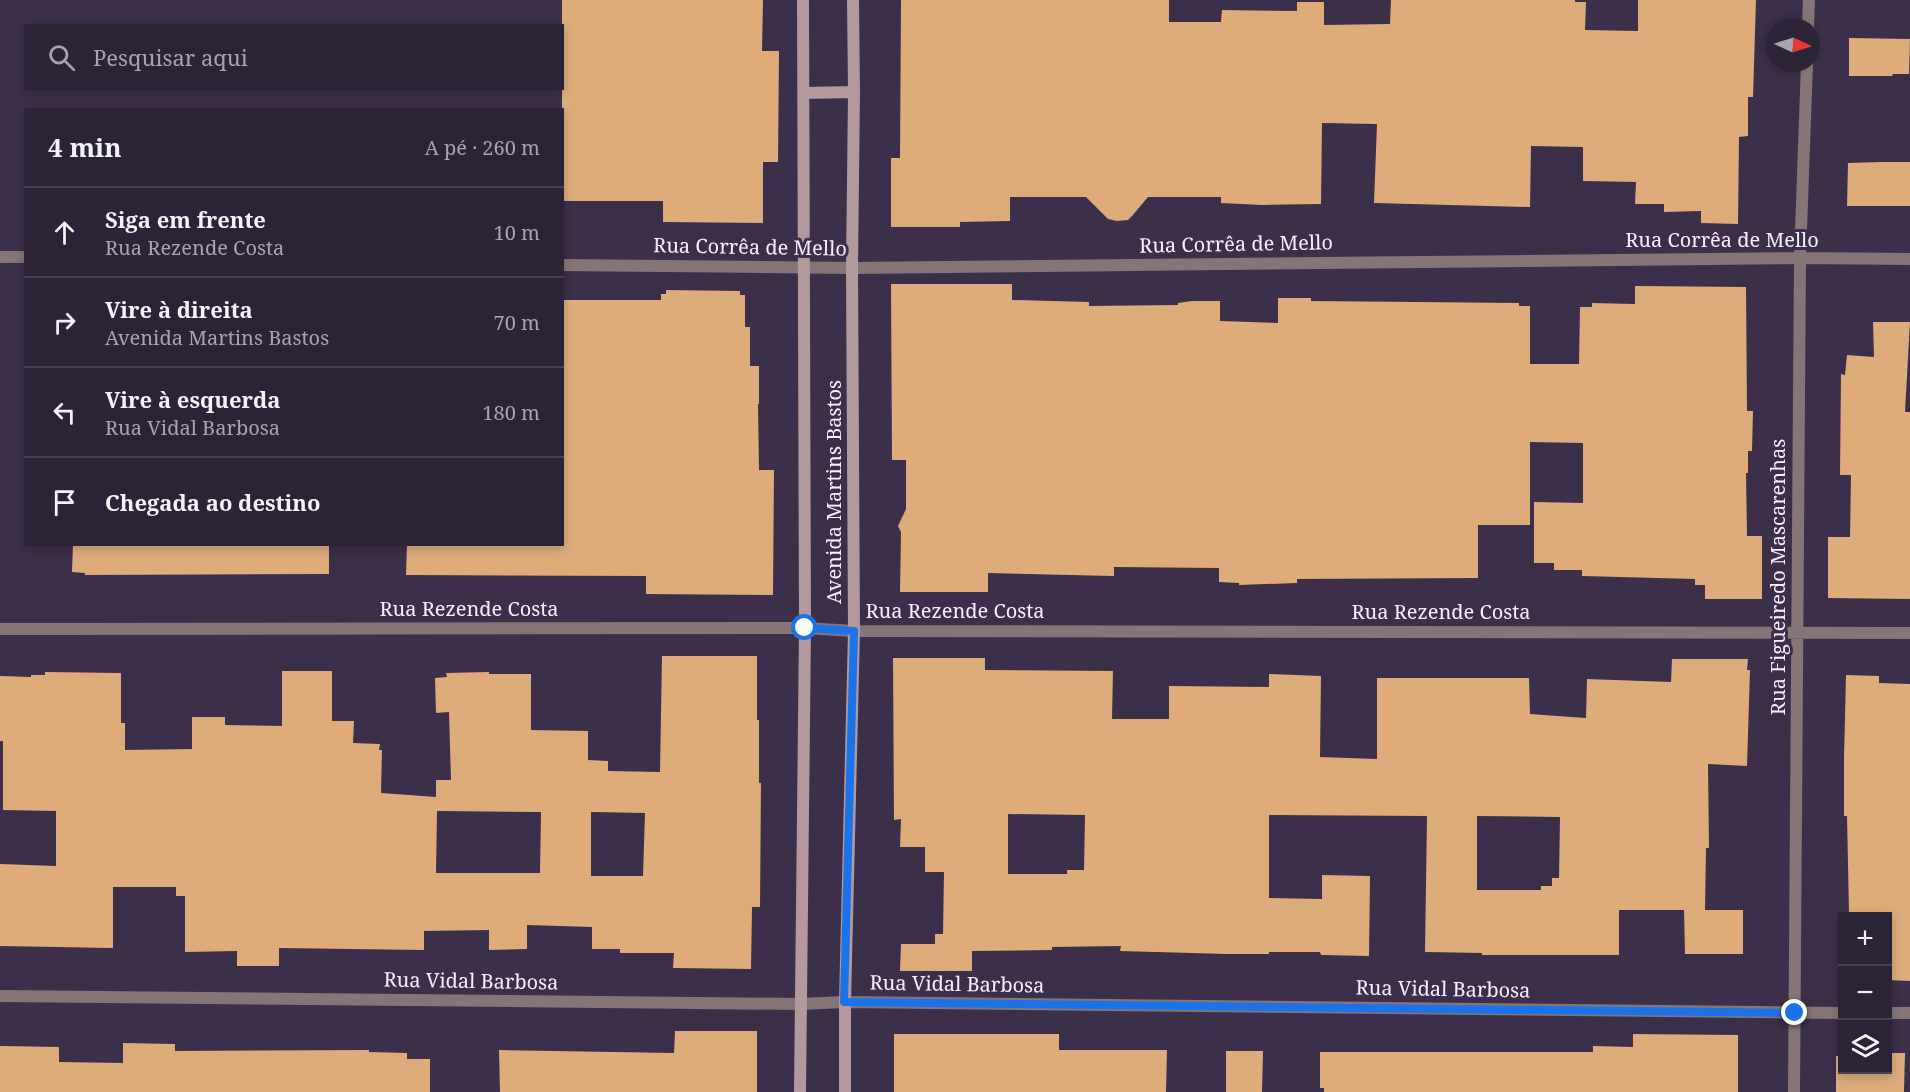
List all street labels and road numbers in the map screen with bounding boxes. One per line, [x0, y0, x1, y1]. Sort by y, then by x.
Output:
street label: Rua Corrêa de Mello [1625, 226, 1819, 253]
street label: Rua Corrêa de Mello [1139, 228, 1333, 259]
street label: Rua Corrêa de Mello [653, 231, 847, 262]
street label: Avenida Martins Bastos [820, 380, 847, 604]
street label: Rua Figueiredo Mascarenhas [1764, 439, 1791, 715]
street label: Rua Rezende Costa [379, 595, 559, 622]
street label: Rua Rezende Costa [865, 597, 1045, 624]
street label: Rua Rezende Costa [1351, 598, 1531, 625]
street label: Rua Vidal Barbosa [383, 965, 559, 996]
street label: Rua Vidal Barbosa [869, 968, 1045, 999]
street label: Rua Vidal Barbosa [1355, 973, 1531, 1004]

